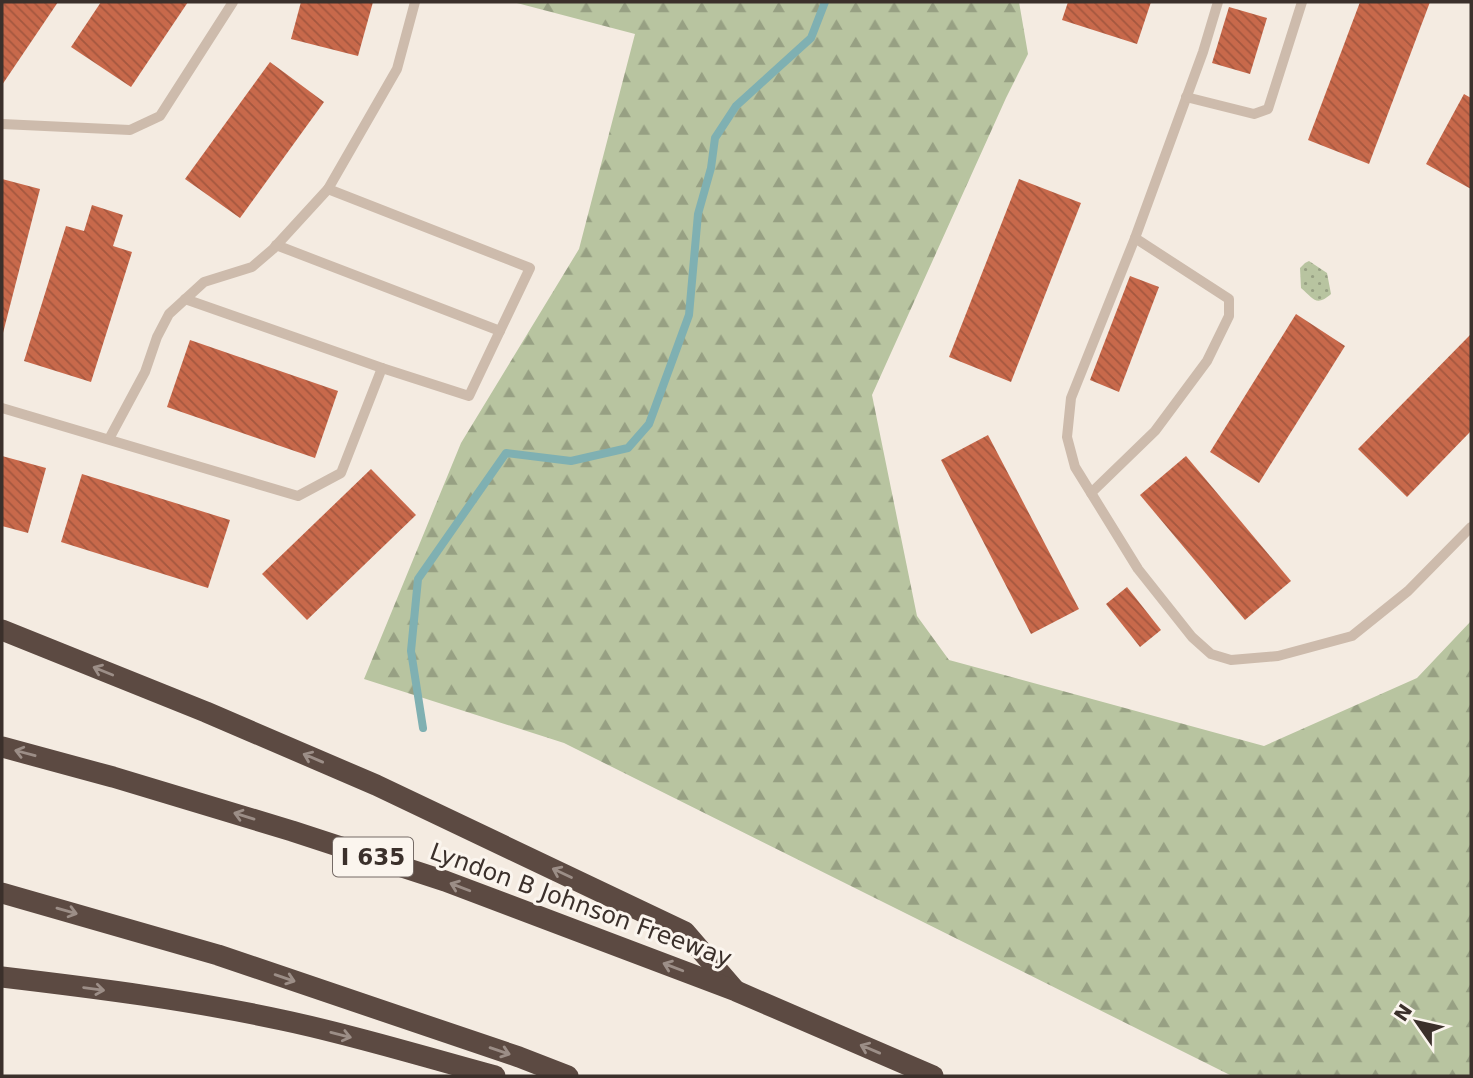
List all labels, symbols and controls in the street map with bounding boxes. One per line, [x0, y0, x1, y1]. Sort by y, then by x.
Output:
one-way arrow [93, 663, 115, 676]
one-way arrow [14, 746, 36, 759]
one-way arrow [303, 751, 325, 764]
one-way arrow [233, 809, 255, 822]
street label: Lyndon B Johnson Freeway [426, 837, 736, 973]
road number: I 635 [333, 838, 413, 876]
one-way arrow [552, 866, 573, 880]
one-way arrow [449, 879, 471, 892]
one-way arrow [56, 905, 78, 918]
one-way arrow [662, 960, 684, 972]
one-way arrow [274, 972, 296, 985]
one-way arrow [82, 983, 105, 996]
north arrow [1382, 987, 1452, 1057]
text: N [1389, 1000, 1416, 1025]
one-way arrow [329, 1029, 352, 1042]
one-way arrow [860, 1042, 881, 1055]
one-way arrow [489, 1046, 511, 1058]

